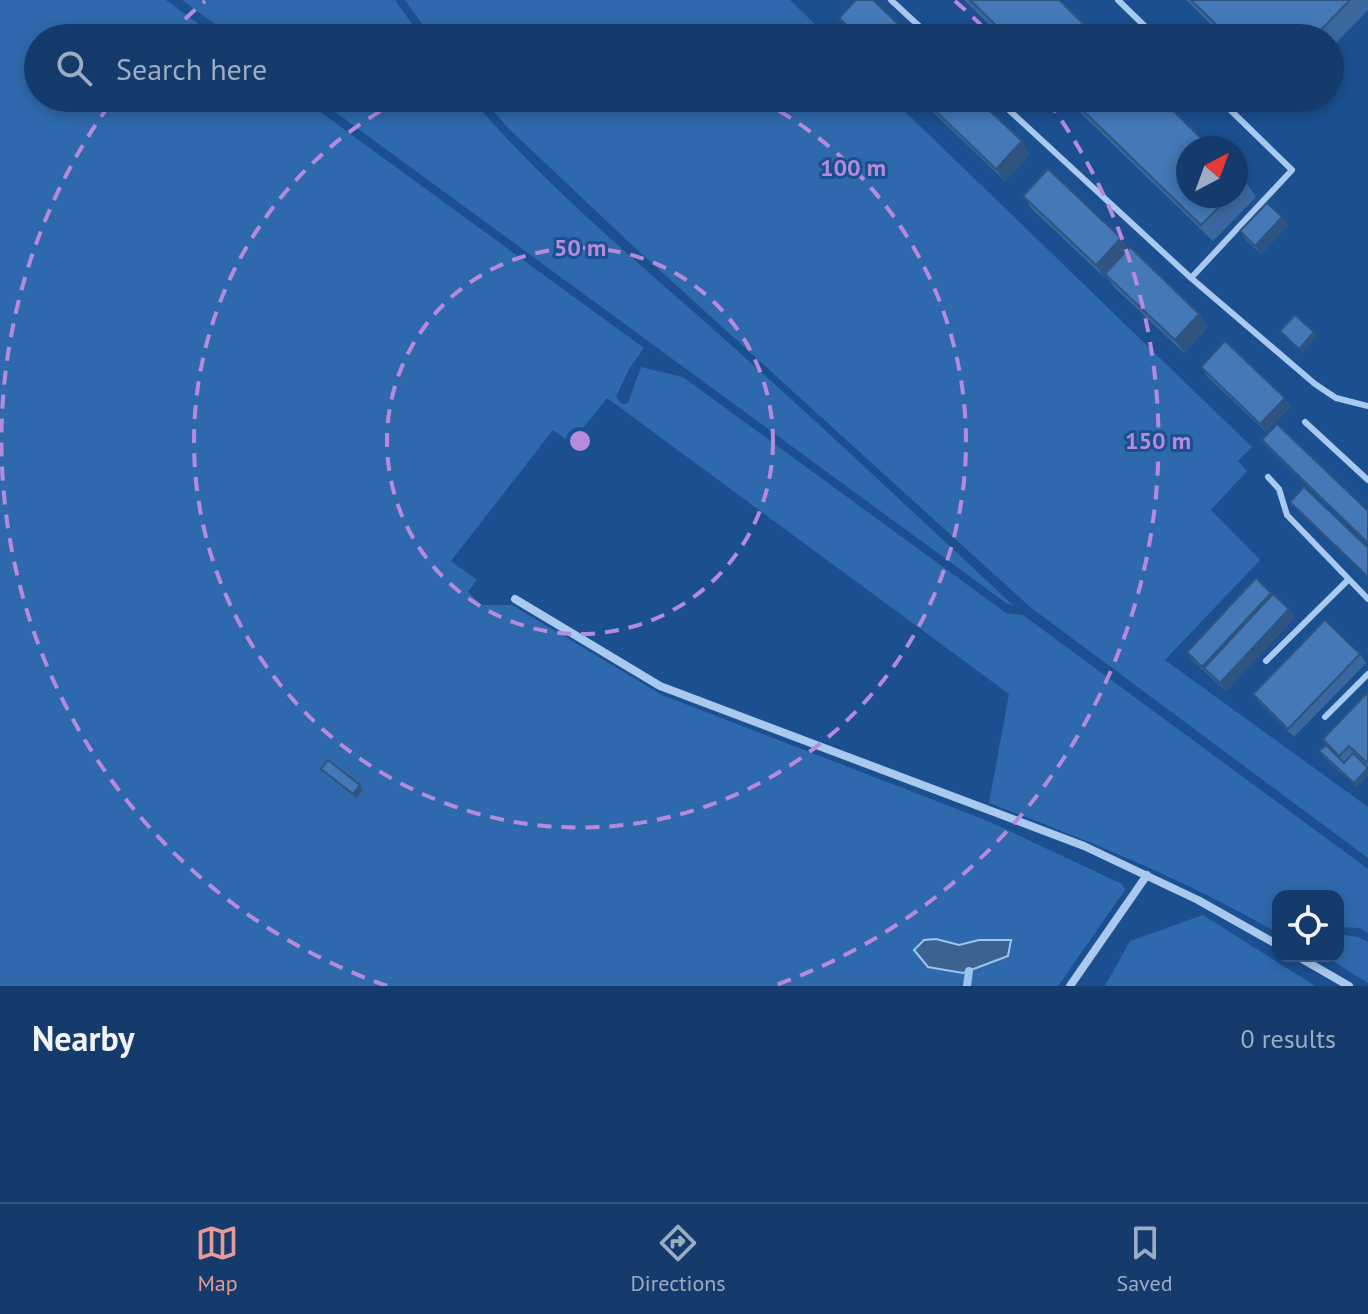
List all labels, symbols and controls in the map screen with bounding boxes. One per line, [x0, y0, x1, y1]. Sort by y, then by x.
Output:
search box [24, 24, 1344, 112]
icon: search [52, 46, 96, 90]
text: Search here [116, 49, 267, 88]
north arrow [1176, 136, 1248, 208]
text: 100 m [820, 152, 886, 183]
text: 50 m [554, 232, 606, 263]
text: 150 m [1125, 425, 1191, 456]
centre of rings [566, 427, 594, 455]
map controls [1272, 890, 1344, 962]
button: locate [1272, 890, 1344, 962]
text: Nearby [32, 1016, 134, 1060]
text: 0 results [1241, 1022, 1336, 1055]
tab: Map [195, 1221, 239, 1297]
tab: Directions [630, 1221, 726, 1297]
tab: Saved [1117, 1221, 1172, 1297]

